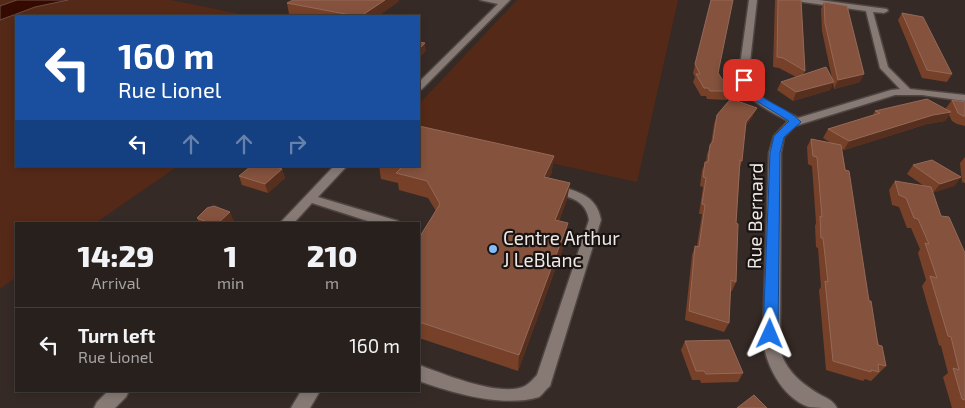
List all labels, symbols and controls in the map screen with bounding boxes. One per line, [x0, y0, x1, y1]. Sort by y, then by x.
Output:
text: 160 m [118, 34, 214, 76]
icon: left [35, 35, 100, 100]
pin [723, 59, 765, 101]
icon: arrive [730, 66, 758, 94]
text: Rue Lionel [118, 76, 221, 102]
icon: left [124, 130, 152, 158]
icon: ahead [177, 130, 205, 158]
icon: ahead [230, 130, 258, 158]
icon: right [283, 130, 311, 158]
street label: Rue Bernard [742, 163, 767, 269]
place label: Centre Arthur J LeBlanc [503, 226, 620, 271]
text: 14:29 [78, 237, 154, 273]
text: 1 [224, 237, 237, 273]
text: 210 [307, 237, 357, 273]
marker: Centre Arthur J LeBlanc [487, 243, 499, 255]
text: Arrival [92, 273, 140, 292]
text: min [217, 273, 244, 292]
text: m [325, 273, 339, 292]
position arrow [743, 307, 795, 359]
text: Turn left [78, 324, 155, 347]
icon: left [35, 331, 63, 359]
text: 160 m [349, 334, 400, 357]
text: Rue Lionel [78, 347, 153, 366]

